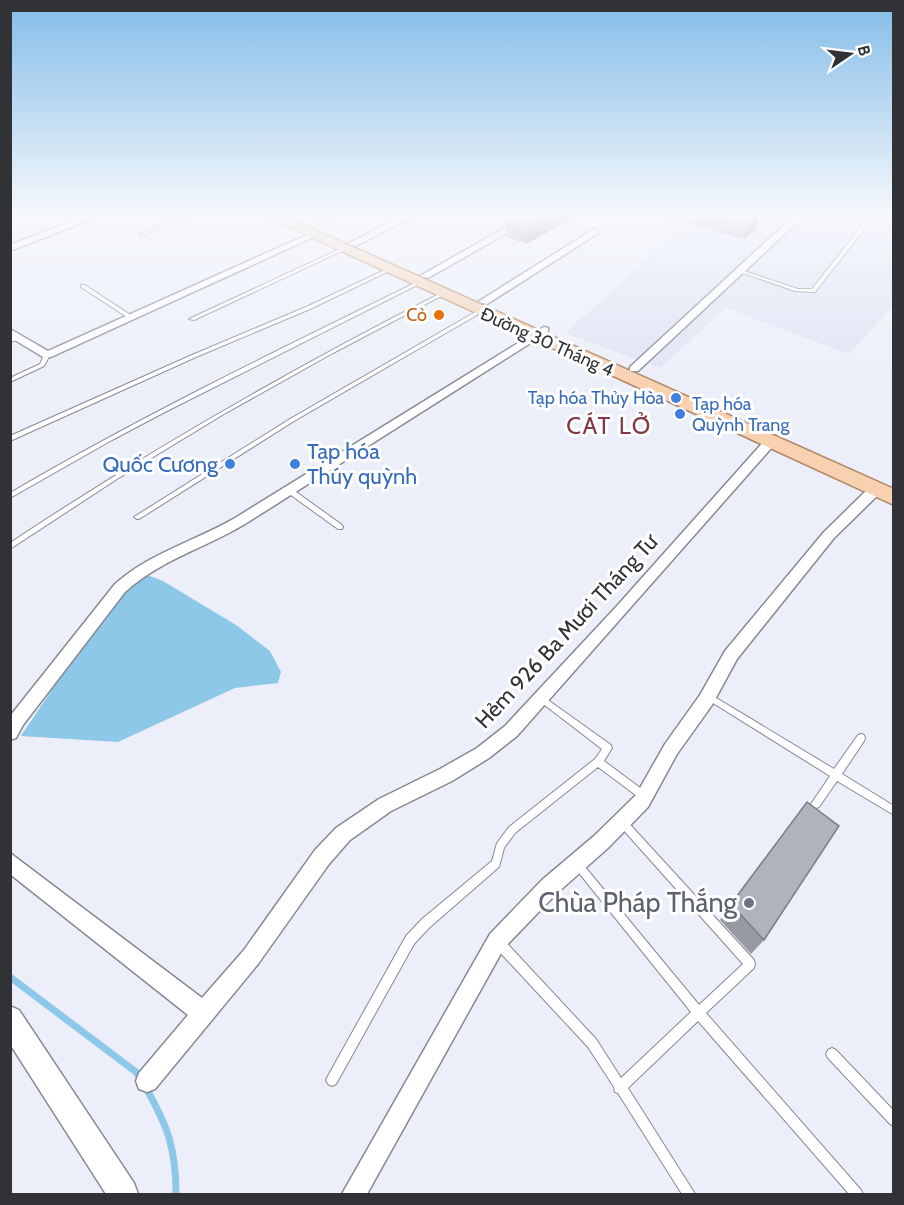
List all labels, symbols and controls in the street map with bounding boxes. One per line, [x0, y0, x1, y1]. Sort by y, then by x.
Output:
north arrow [820, 24, 880, 84]
text: B [854, 43, 875, 58]
street label: Đường 30 Tháng 4 [477, 303, 617, 381]
place label: Cỏ [406, 304, 427, 326]
marker: Cỏ [432, 308, 446, 322]
place label: Tạp hóa Thủy Hòa [528, 387, 664, 409]
marker: Tạp hóa Thủy Hòa [669, 391, 683, 405]
place label: Tạp hóa Quỳnh Trang [692, 393, 790, 436]
marker: Tạp hóa Quỳnh Trang [673, 407, 687, 421]
district label: CÁT LỞ [566, 411, 652, 440]
place label: Tạp hóa Thúy quỳnh [307, 438, 417, 490]
place label: Quốc Cương [103, 451, 219, 478]
marker: Quốc Cương [223, 457, 237, 471]
marker: Tạp hóa Thúy quỳnh [288, 457, 302, 471]
street label: Hẻm 926 Ba Mươi Tháng Tư [469, 528, 664, 734]
place label: Chùa Pháp Thắng [538, 886, 738, 919]
marker: Chùa Pháp Thắng [742, 896, 756, 910]

